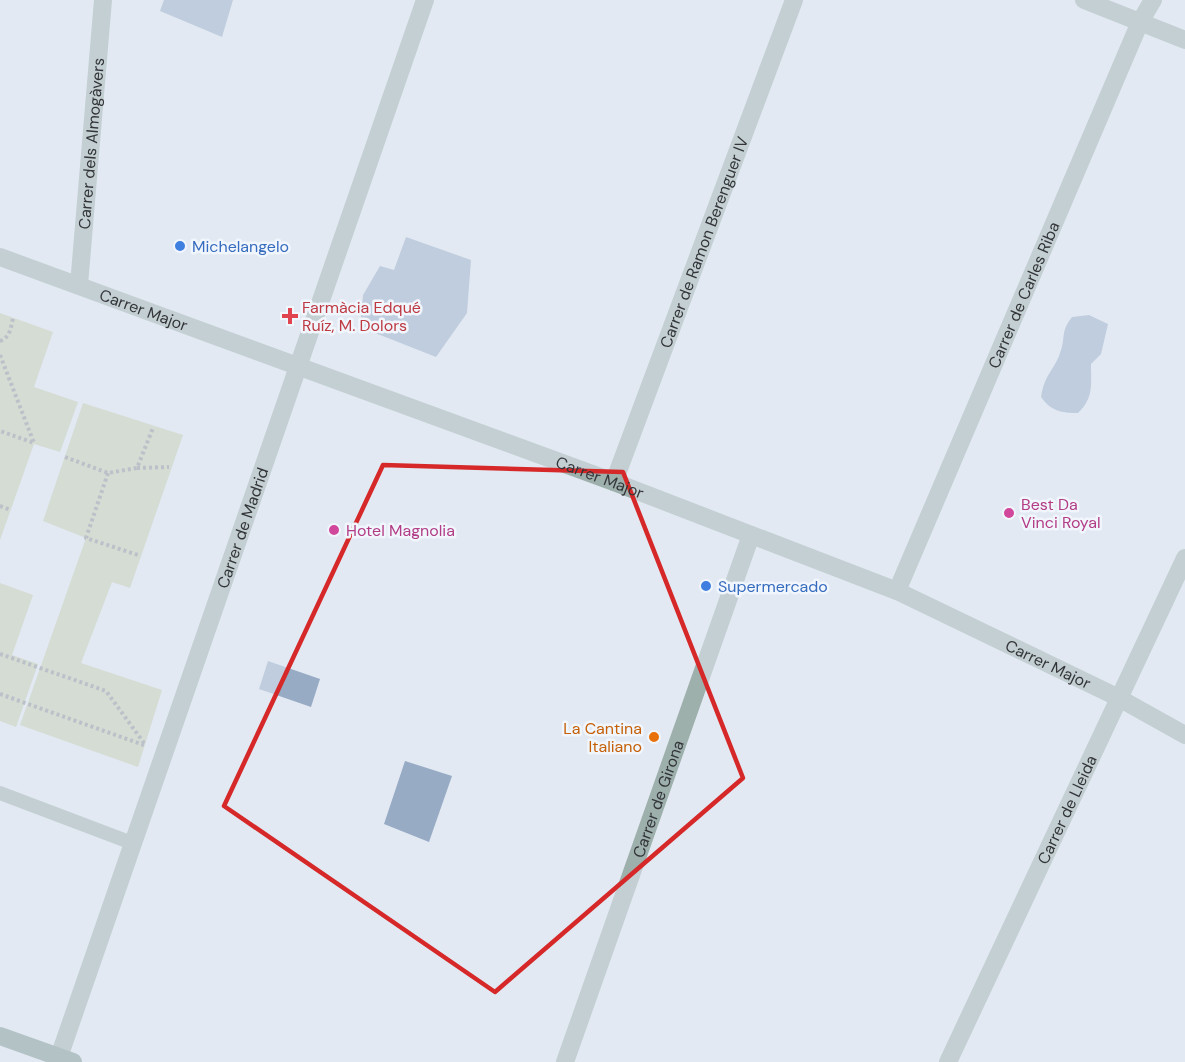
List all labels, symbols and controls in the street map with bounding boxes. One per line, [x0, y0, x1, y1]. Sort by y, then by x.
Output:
street label: Carrer dels Almogàvers [73, 57, 109, 230]
street label: Carrer de Ramon Berenguer IV [655, 133, 753, 351]
street label: Carrer de Carles Riba [983, 218, 1064, 371]
place label: Michelangelo [192, 236, 289, 257]
marker: Michelangelo [173, 239, 187, 253]
street label: Carrer Major [97, 284, 191, 335]
place label: Farmàcia Edqué Ruíz, M. Dolors [302, 297, 421, 336]
marker: Farmàcia Edqué Ruíz, M. Dolors [283, 309, 297, 323]
street label: Carrer Major [553, 451, 647, 503]
street label: Carrer de Madrid [212, 465, 273, 591]
place label: Best Da Vinci Royal [1021, 494, 1101, 533]
marker: Best Da Vinci Royal [1002, 506, 1016, 520]
place label: Hotel Magnolia [346, 520, 455, 541]
marker: Hotel Magnolia [327, 523, 341, 537]
place label: Supermercado [718, 576, 828, 597]
marker: Supermercado [699, 579, 713, 593]
street label: Carrer Major [1002, 634, 1094, 693]
place label: La Cantina Italiano [563, 718, 642, 757]
marker: La Cantina Italiano [647, 730, 661, 744]
street label: Carrer de Girona [627, 737, 688, 861]
street label: Carrer de Lleida [1032, 752, 1101, 867]

